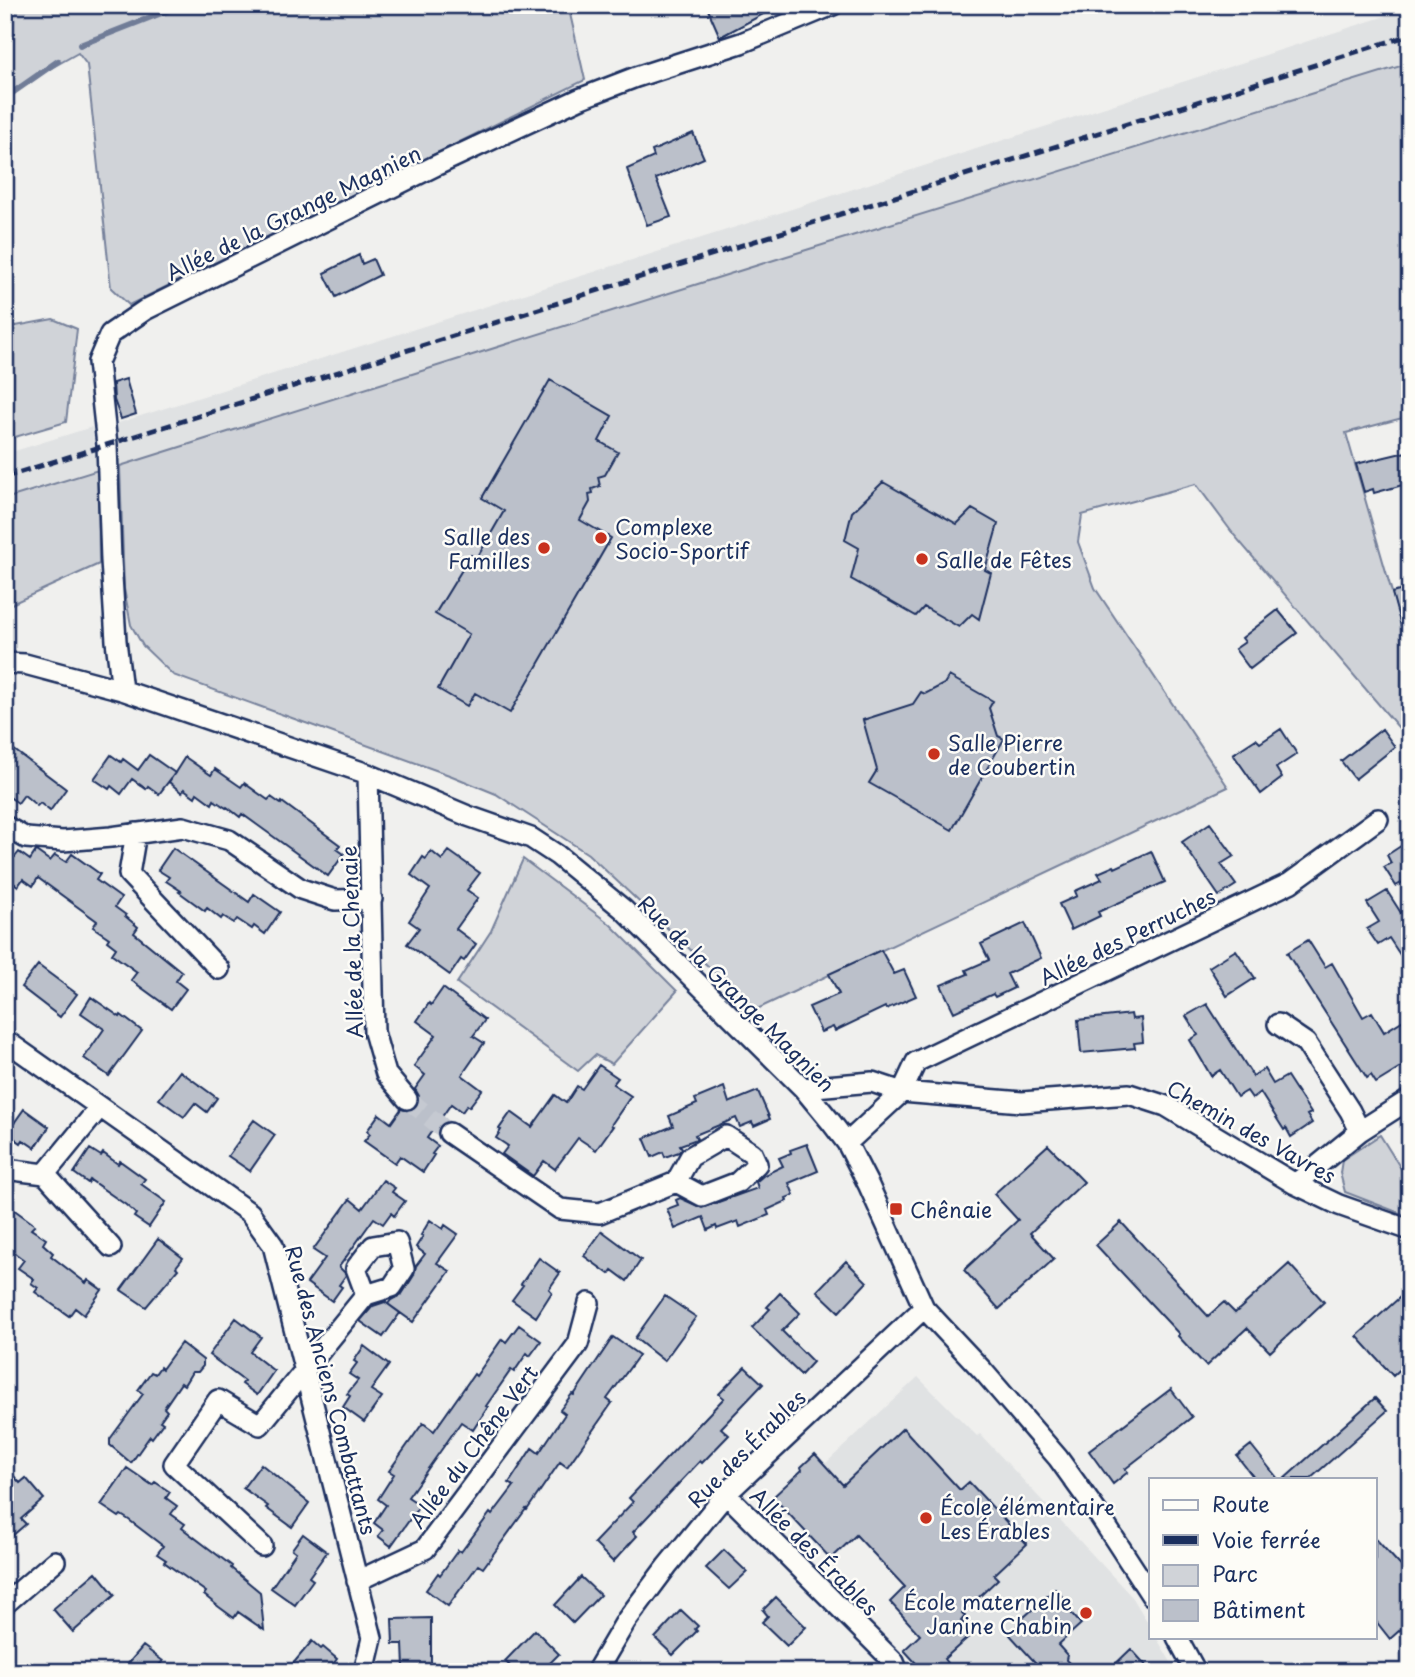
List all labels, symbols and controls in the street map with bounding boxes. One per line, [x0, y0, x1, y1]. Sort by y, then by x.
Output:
street label: Allée de la Grange Magnien [160, 136, 426, 288]
place label: Complexe Socio-Sportif [615, 510, 750, 566]
place label: Salle des Familles [443, 520, 530, 576]
marker: Complexe Socio-Sportif [593, 530, 609, 546]
marker: Salle des Familles [536, 540, 552, 556]
place label: Salle de Fêtes [936, 543, 1072, 575]
marker: Salle de Fêtes [914, 551, 930, 567]
place label: Salle Pierre de Coubertin [948, 726, 1076, 782]
marker: Salle Pierre de Coubertin [926, 746, 942, 762]
street label: Allée de la Chenaie [332, 845, 370, 1039]
street label: Allée des Perruches [1034, 879, 1220, 993]
street label: Rue de la Grange Magnien [631, 887, 843, 1099]
street label: Chemin des Vavres [1162, 1071, 1342, 1191]
place label: Chênaie [910, 1193, 992, 1225]
marker: Chênaie [888, 1201, 904, 1217]
street label: Rue des Anciens Combattants [278, 1242, 386, 1538]
street label: Allée du Chêne Vert [401, 1358, 545, 1534]
street label: Rue des Érables [680, 1382, 812, 1514]
legend [1149, 1478, 1376, 1638]
street label: Allée des Érables [744, 1480, 886, 1622]
text: Route [1212, 1487, 1270, 1519]
place label: École élémentaire Les Érables [940, 1490, 1115, 1546]
marker: École élémentaire Les Érables [918, 1510, 934, 1526]
text: Voie ferrée [1212, 1523, 1321, 1555]
text: Parc [1212, 1557, 1258, 1589]
place label: École maternelle Janine Chabin [904, 1585, 1072, 1641]
text: Bâtiment [1212, 1593, 1305, 1625]
marker: École maternelle Janine Chabin [1078, 1605, 1094, 1621]

